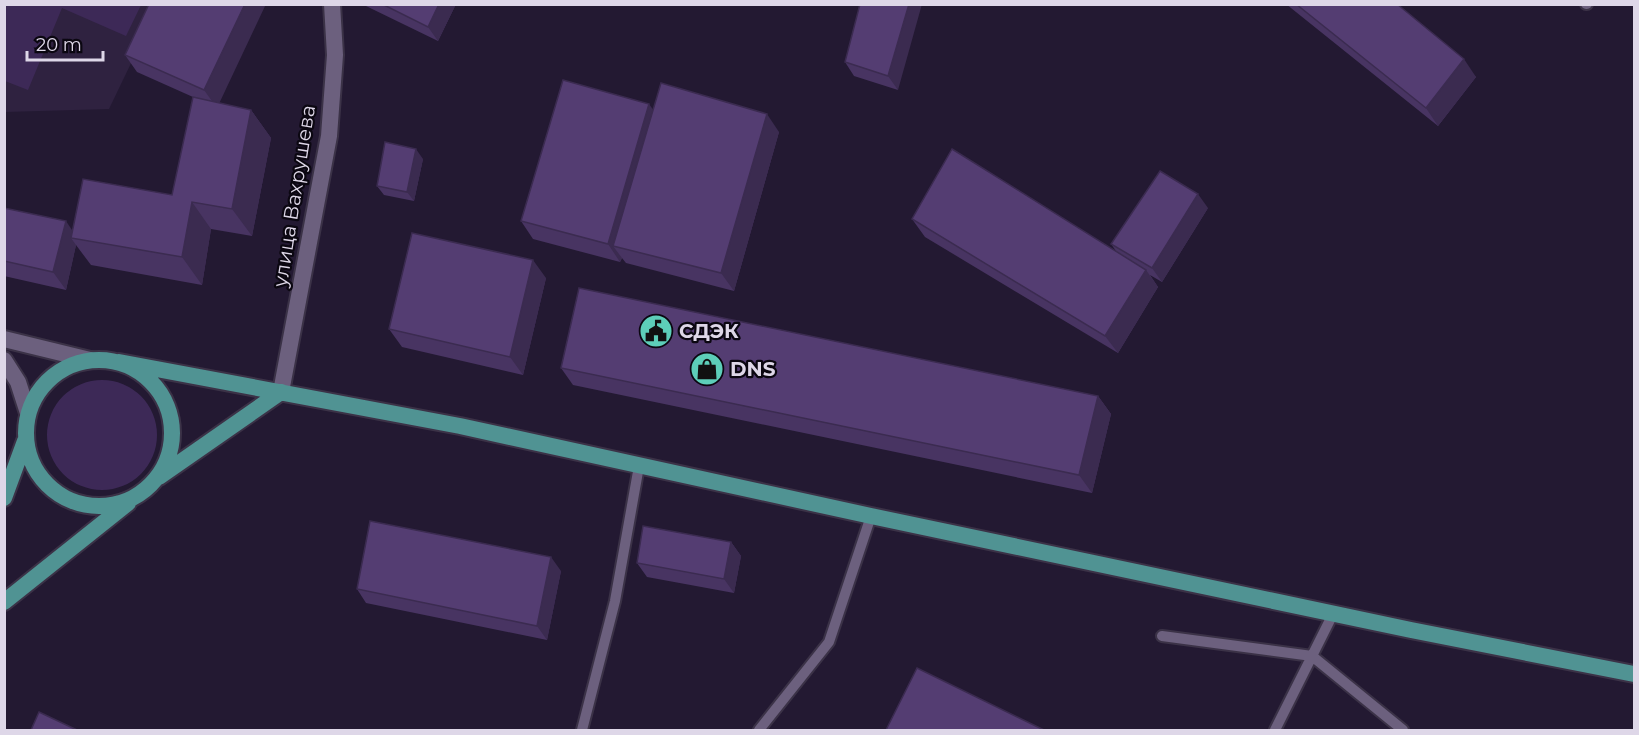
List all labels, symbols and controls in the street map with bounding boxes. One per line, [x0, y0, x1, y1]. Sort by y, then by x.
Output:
scale bar [27, 24, 104, 62]
text: 20 m [36, 34, 82, 56]
street label: улица Вахрушева [268, 103, 320, 290]
public building icon: СДЭК [638, 313, 674, 349]
place label: СДЭК [679, 319, 739, 343]
shop icon: DNS [689, 351, 725, 387]
place label: DNS [730, 357, 776, 381]

